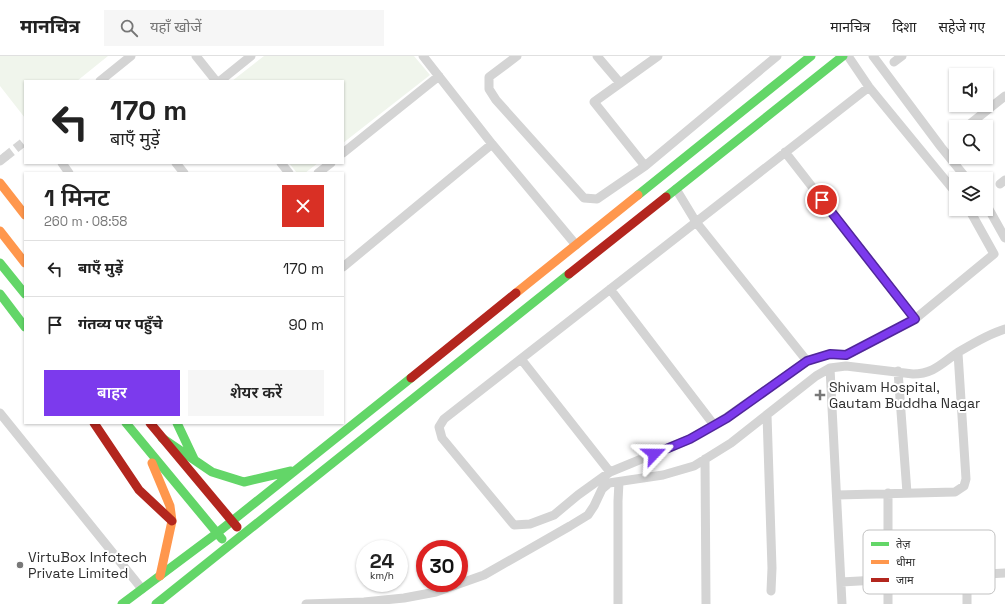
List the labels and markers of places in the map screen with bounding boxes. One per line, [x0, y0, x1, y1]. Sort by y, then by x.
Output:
pin [805, 183, 839, 217]
place label: Shivam Hospital, Gautam Buddha Nagar [829, 378, 980, 412]
marker: Shivam Hospital, Gautam Buddha Nagar [814, 389, 826, 401]
place label: VirtuBox Infotech Private Limited [28, 548, 147, 582]
marker: VirtuBox Infotech Private Limited [15, 560, 25, 570]

